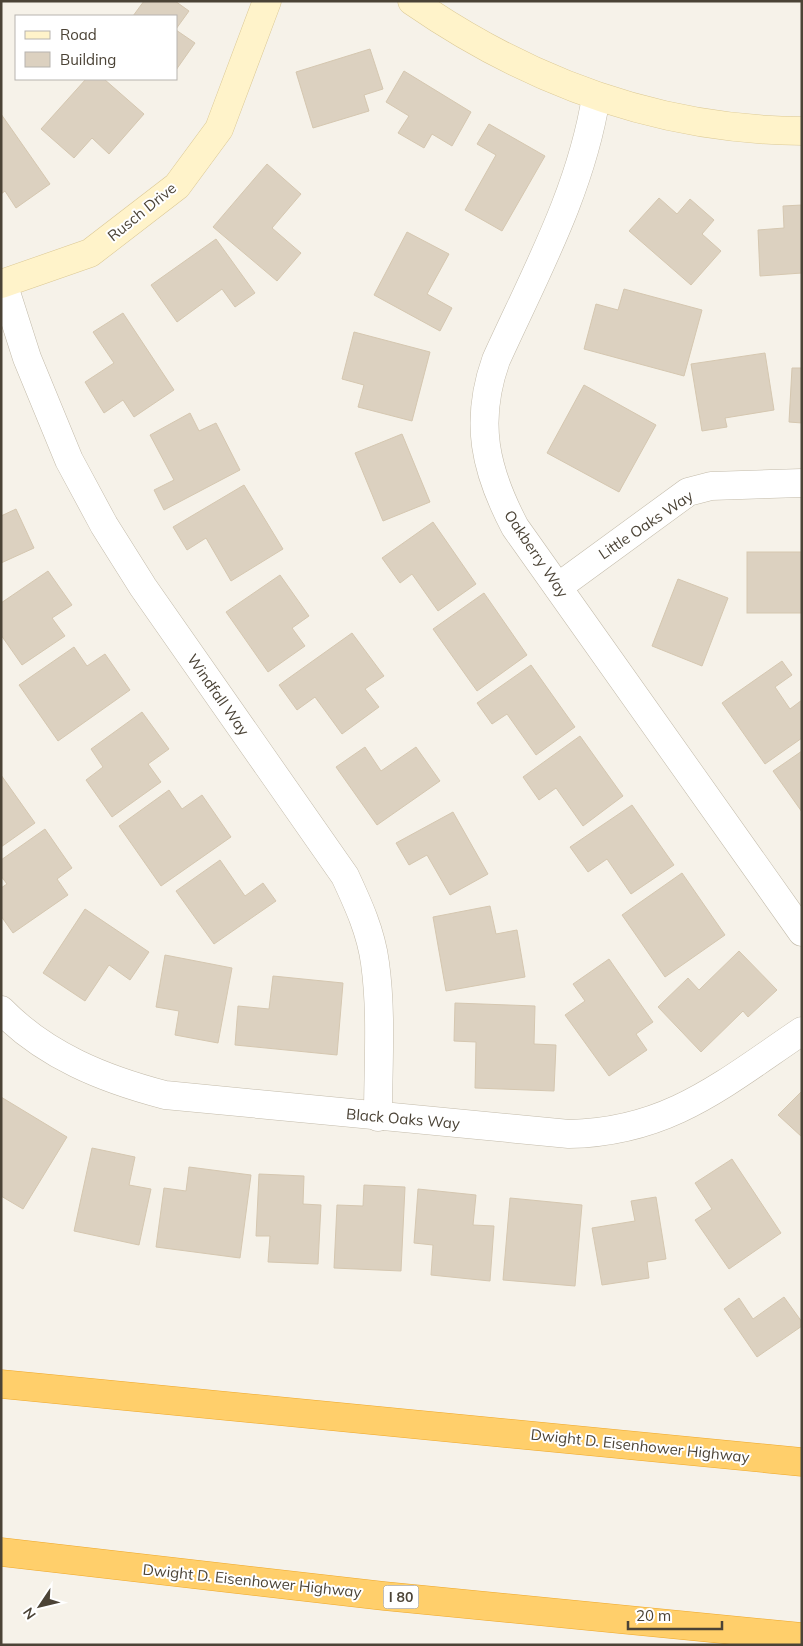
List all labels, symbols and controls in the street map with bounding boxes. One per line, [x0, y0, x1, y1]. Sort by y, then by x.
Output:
legend [15, 15, 178, 80]
text: Road [60, 25, 97, 44]
text: Building [60, 50, 116, 69]
street label: Rusch Drive [104, 178, 180, 245]
street label: Little Oaks Way [595, 486, 697, 563]
street label: Oakberry Way [500, 506, 573, 601]
street label: Windfall Way [183, 650, 254, 739]
street label: Black Oaks Way [345, 1104, 461, 1133]
street label: Dwight D. Eisenhower Highway [530, 1425, 750, 1466]
street label: Dwight D. Eisenhower Highway [142, 1560, 362, 1601]
north arrow [15, 1581, 65, 1631]
road number: I 80 [384, 1585, 418, 1608]
scale bar [628, 1598, 722, 1630]
text: N [19, 1604, 40, 1623]
text: 20 m [636, 1606, 671, 1625]

